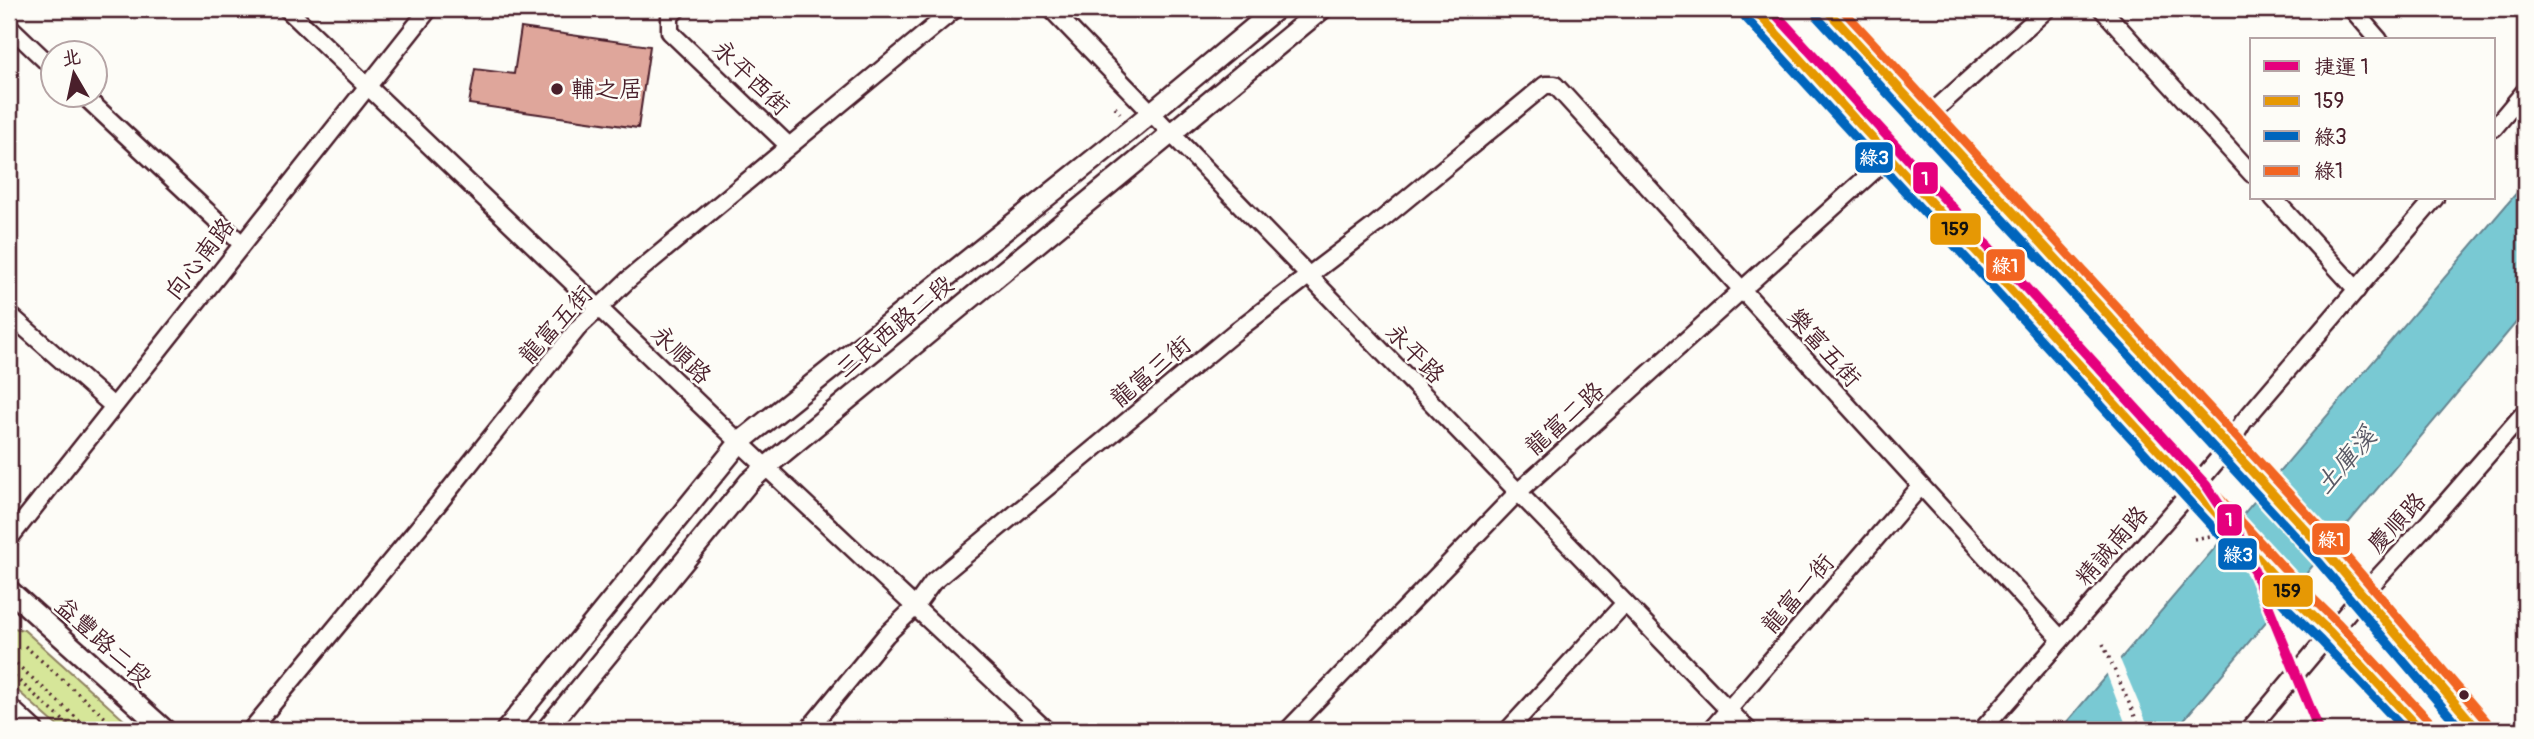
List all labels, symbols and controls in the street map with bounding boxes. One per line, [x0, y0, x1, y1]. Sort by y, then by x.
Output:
street label: 永平西街 [706, 34, 796, 122]
north arrow [38, 38, 108, 108]
legend [2250, 38, 2496, 200]
text: 北 [60, 45, 83, 72]
text: 捷運 1 [2314, 54, 2369, 81]
place label: 輔之居 [571, 75, 643, 104]
marker: 輔之居 [549, 81, 565, 97]
text: 159 [2314, 88, 2344, 115]
text: 綠3 [2314, 124, 2347, 151]
line badge: 綠3 [1854, 141, 1894, 174]
text: 綠3 [1859, 146, 1889, 170]
text: 綠1 [2314, 158, 2343, 185]
line badge: 1 [1912, 161, 1939, 195]
text: 1 [1921, 167, 1929, 191]
street label: 向心南路 [159, 212, 241, 306]
line badge: 159 [1929, 212, 1982, 246]
text: 159 [1941, 217, 1969, 241]
line badge: 綠1 [1985, 248, 2026, 282]
text: 綠1 [1992, 254, 2018, 278]
street label: 三民西路二段 [831, 270, 959, 384]
street label: 龍富五街 [513, 280, 599, 370]
street label: 樂富五街 [1781, 303, 1867, 393]
street label: 永平路 [1380, 318, 1450, 390]
street label: 永順路 [645, 320, 717, 390]
street label: 龍富三街 [1105, 330, 1197, 414]
street label: 龍富二路 [1520, 376, 1610, 462]
water label: 土庫溪 [2308, 420, 2385, 501]
street label: 慶順路 [2362, 487, 2432, 559]
street label: 精誠南路 [2070, 500, 2154, 592]
line badge: 1 [2216, 503, 2243, 537]
text: 1 [2225, 508, 2233, 532]
line badge: 綠1 [2311, 522, 2351, 556]
text: 綠1 [2318, 528, 2344, 552]
line badge: 綠3 [2217, 537, 2258, 571]
text: 綠3 [2223, 543, 2253, 567]
street label: 龍富一街 [1756, 548, 1840, 640]
line badge: 159 [2261, 574, 2314, 608]
text: 159 [2273, 579, 2301, 603]
street label: 益豐路二段 [49, 591, 157, 693]
unlabelled marker [2457, 688, 2471, 702]

